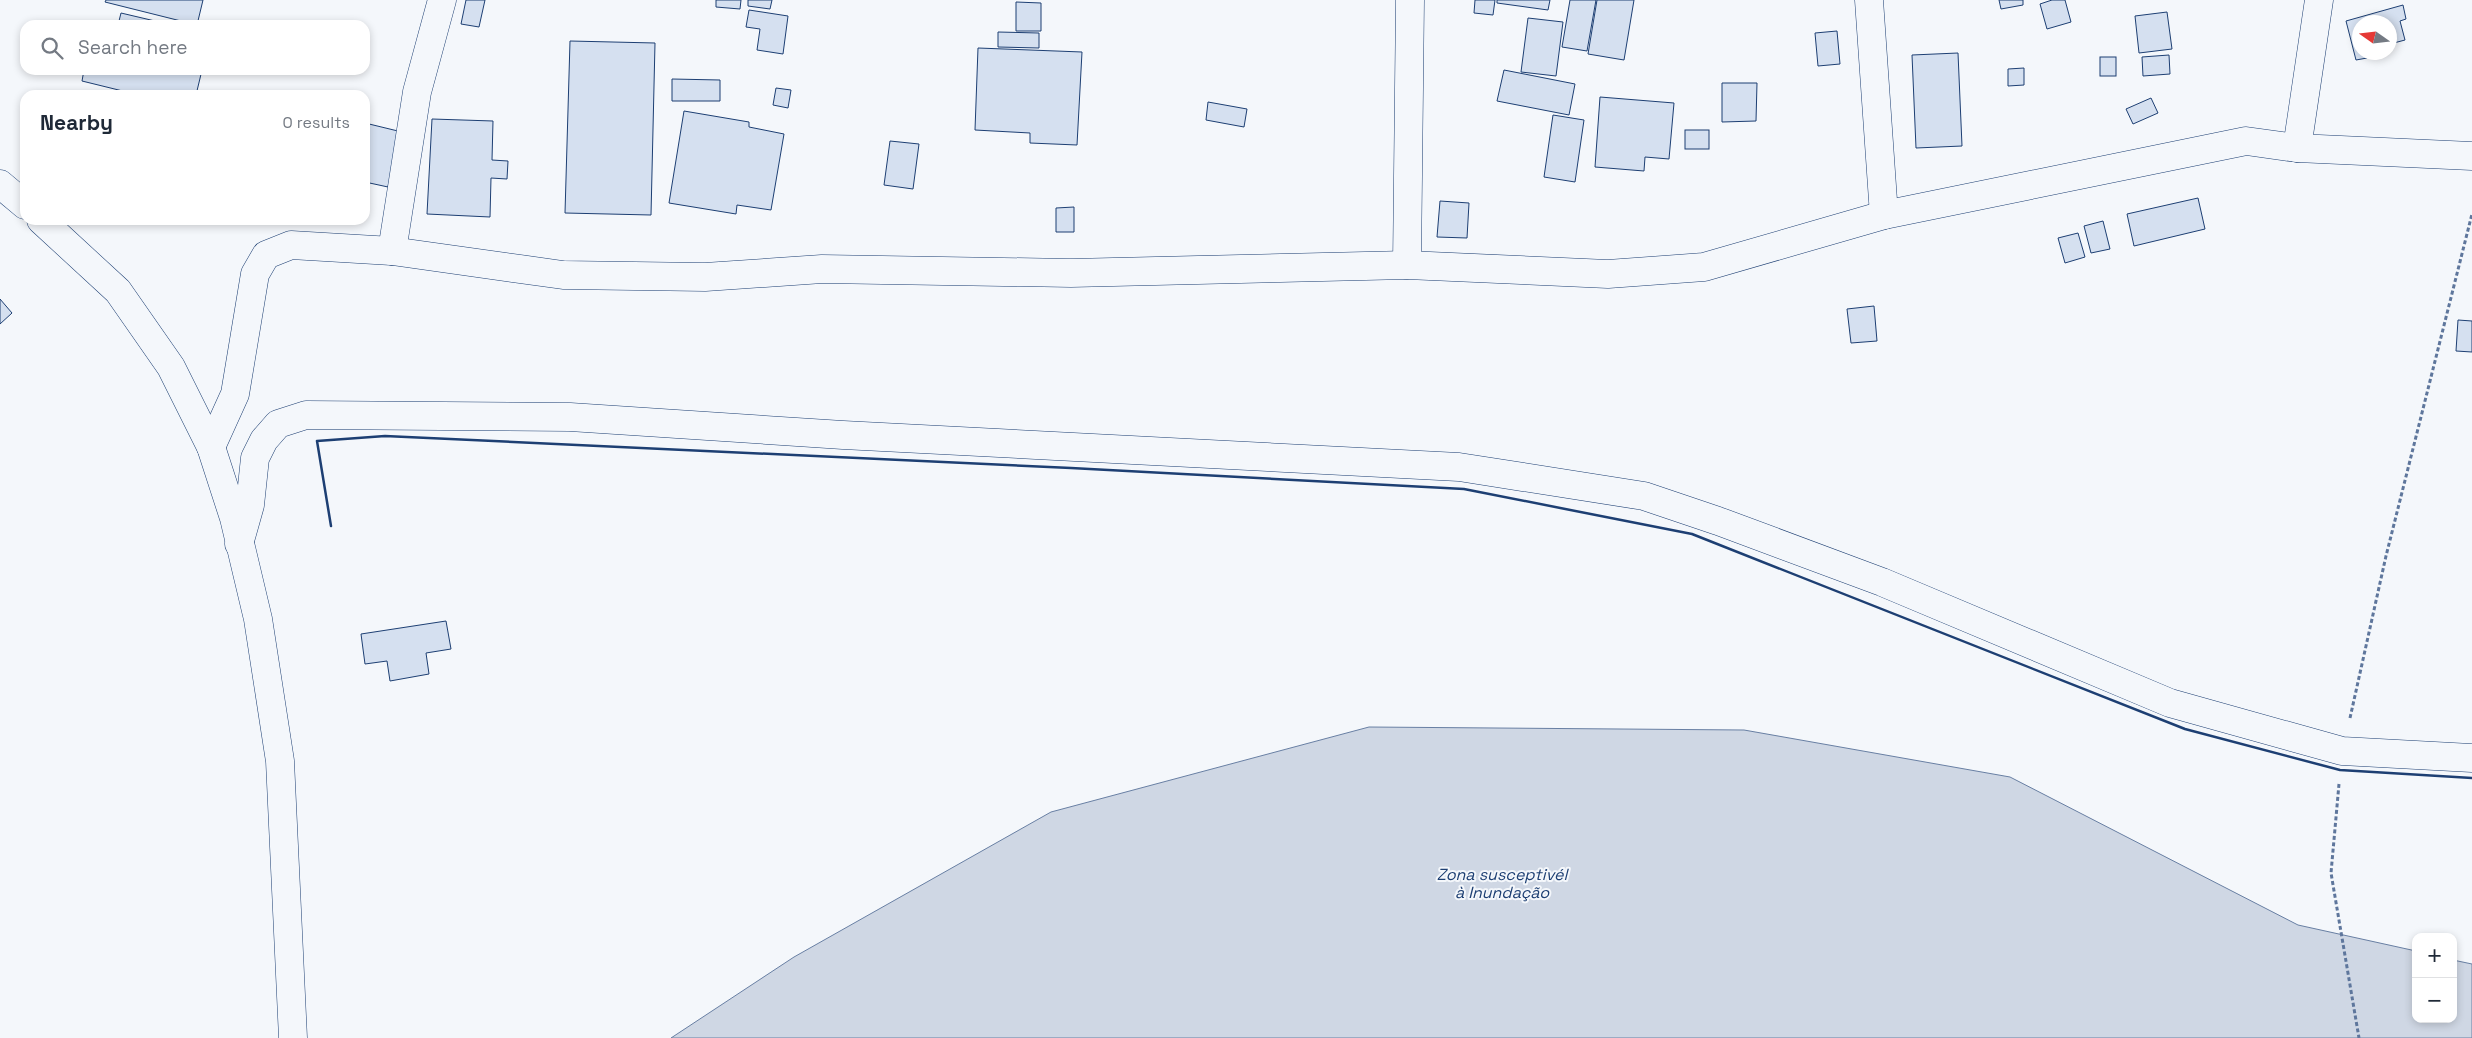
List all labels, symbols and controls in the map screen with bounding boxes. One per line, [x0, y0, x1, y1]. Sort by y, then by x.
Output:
north arrow [2352, 15, 2397, 60]
search box [20, 20, 370, 75]
icon: search [38, 34, 66, 62]
text: Search here [78, 35, 188, 60]
text: Nearby [40, 109, 113, 136]
text: 0 results [282, 112, 350, 133]
water label: Zona susceptivél à Inundação [1437, 864, 1569, 903]
map controls [2412, 933, 2457, 1023]
button: + [2412, 933, 2457, 978]
button: − [2412, 978, 2457, 1023]

